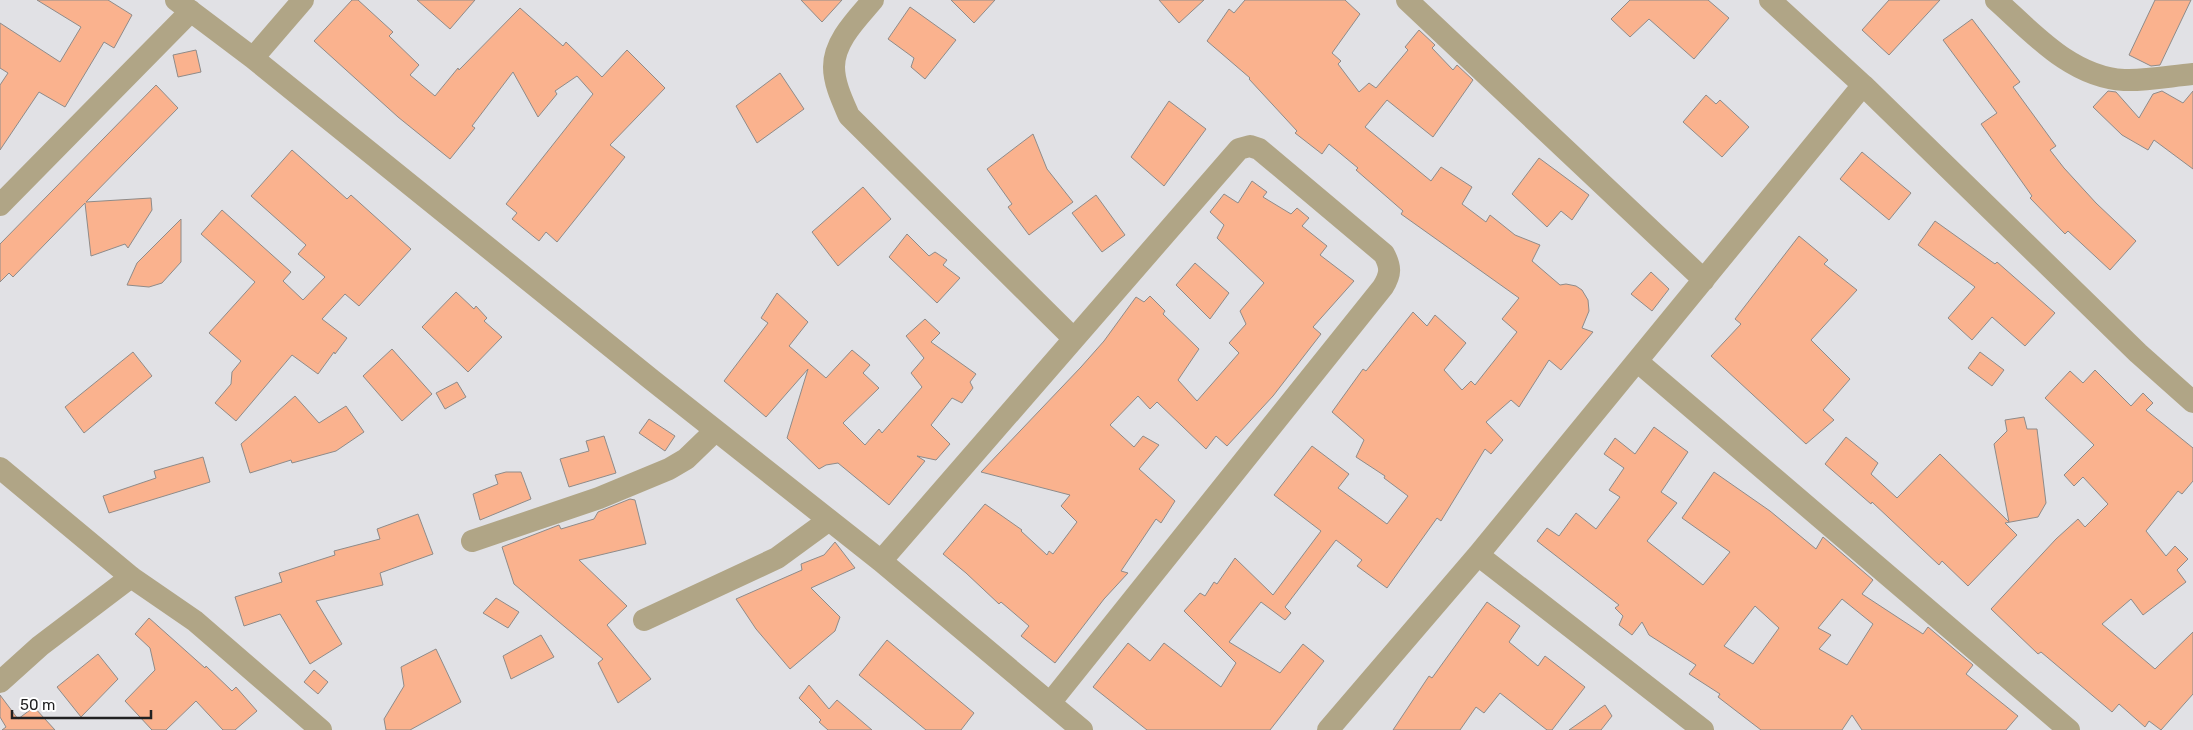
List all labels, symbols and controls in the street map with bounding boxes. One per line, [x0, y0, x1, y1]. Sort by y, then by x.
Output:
scale bar [12, 688, 151, 720]
text: 50 m [20, 696, 55, 714]

